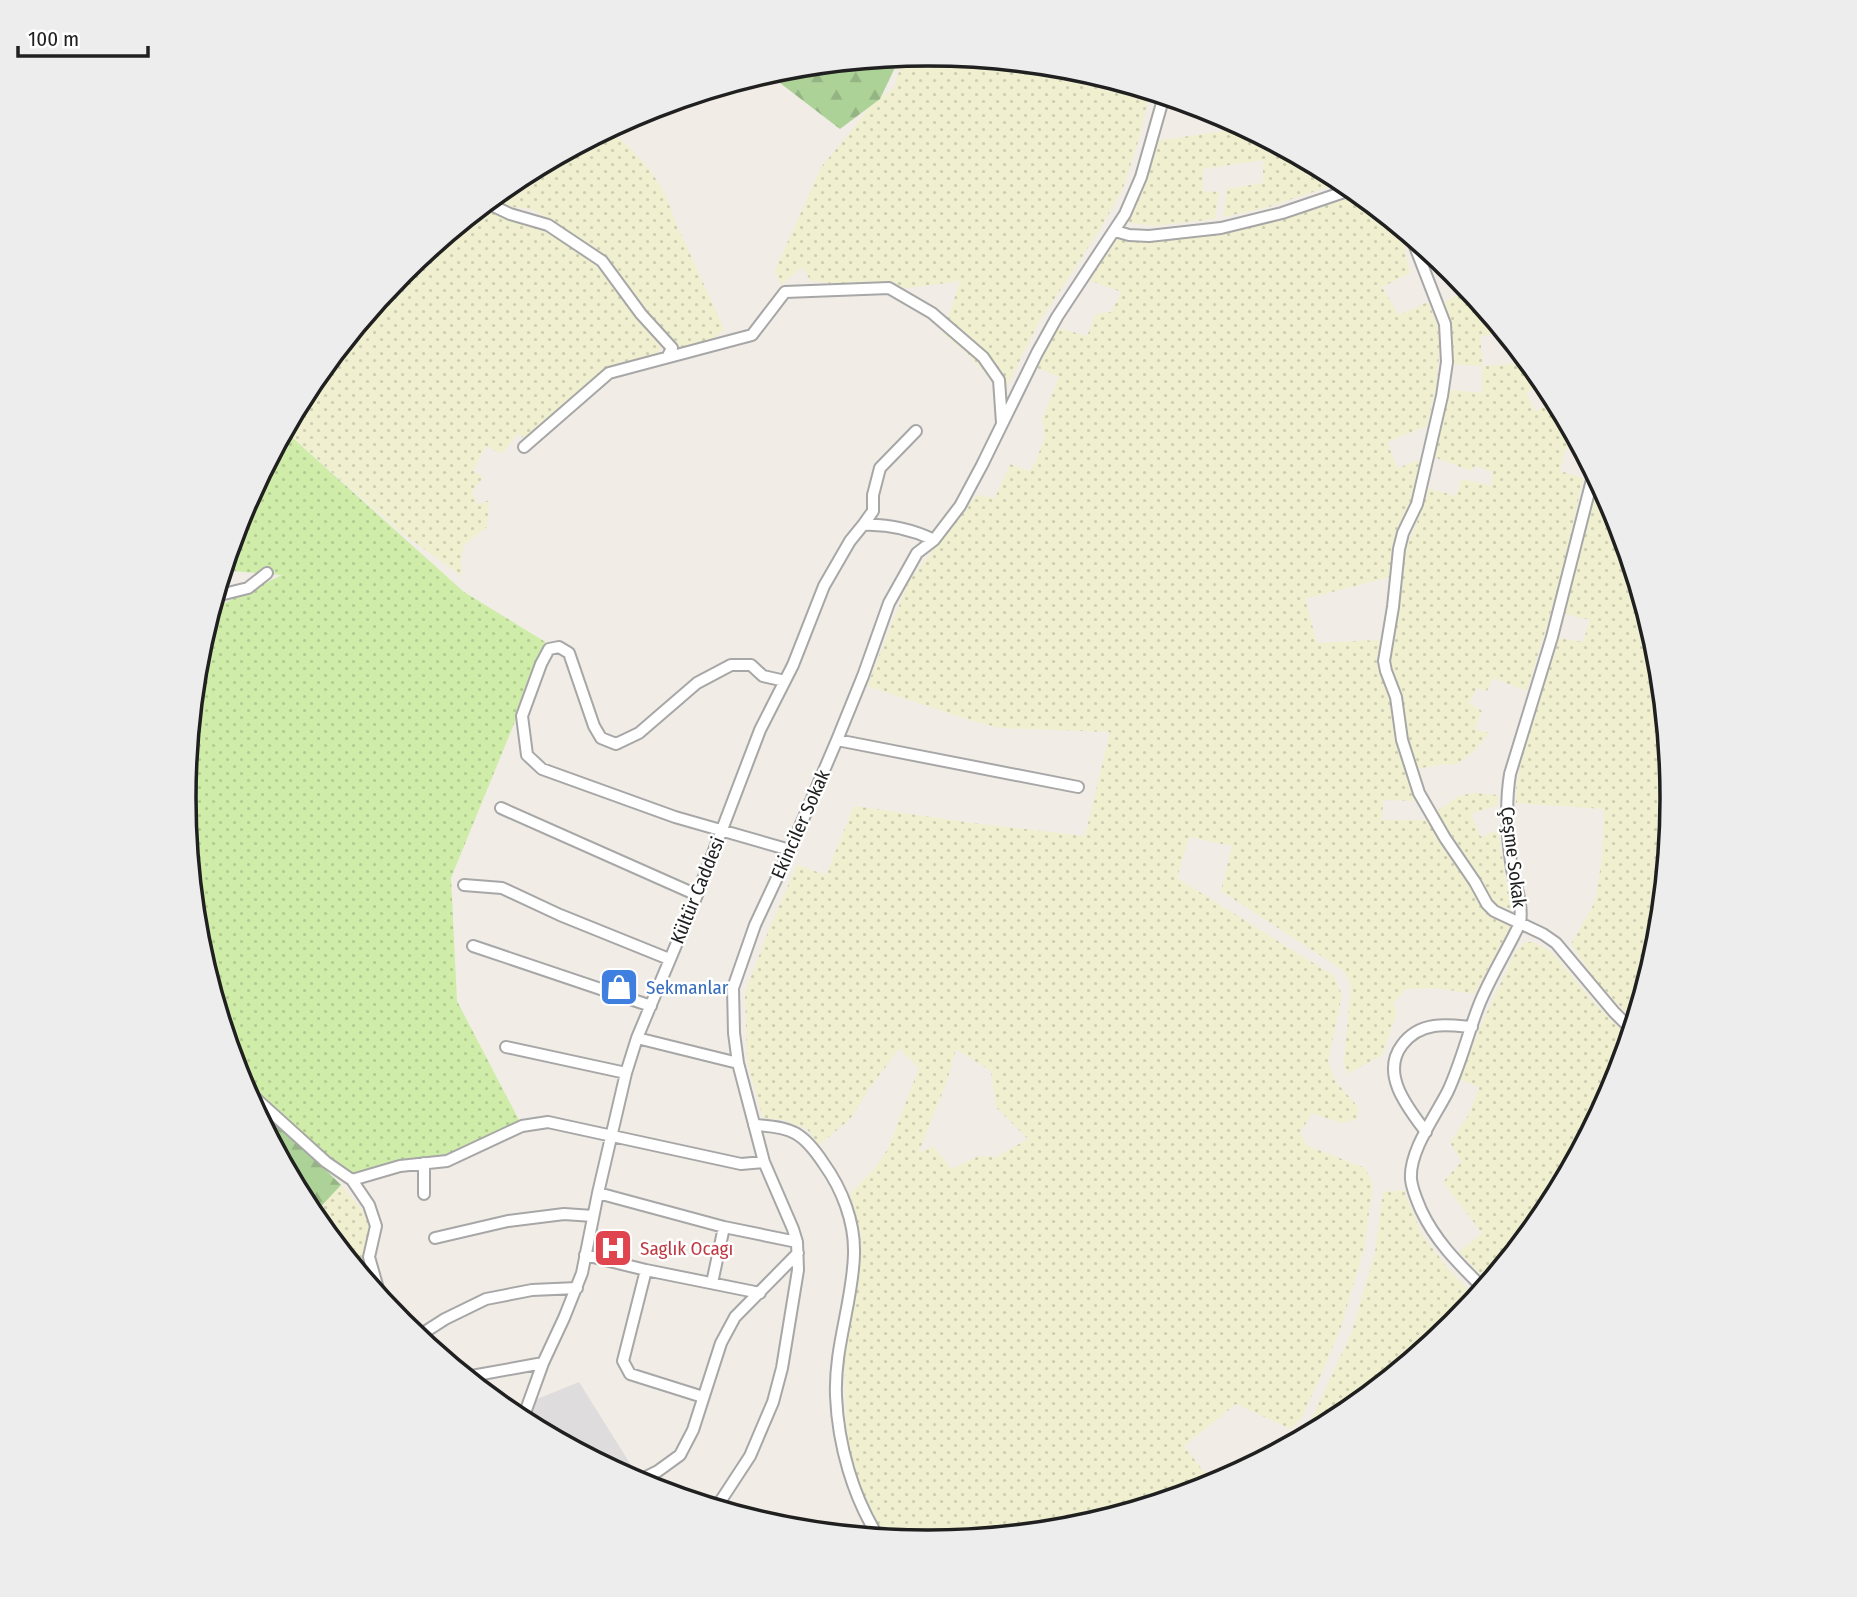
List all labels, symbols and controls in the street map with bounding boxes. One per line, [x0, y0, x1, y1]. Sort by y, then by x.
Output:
scale bar [18, 14, 147, 58]
text: 100 m [28, 26, 79, 52]
street label: Ekinciler Sokak [766, 766, 835, 882]
street label: Çeşme Sokak [1496, 805, 1531, 909]
street label: Kültür Caddesi [666, 833, 729, 947]
shop icon: Sekmanlar [598, 966, 640, 1008]
place label: Sekmanlar [646, 976, 729, 999]
hospital icon: Saglık Ocagı [592, 1227, 634, 1269]
place label: Saglık Ocagı [640, 1237, 733, 1260]

